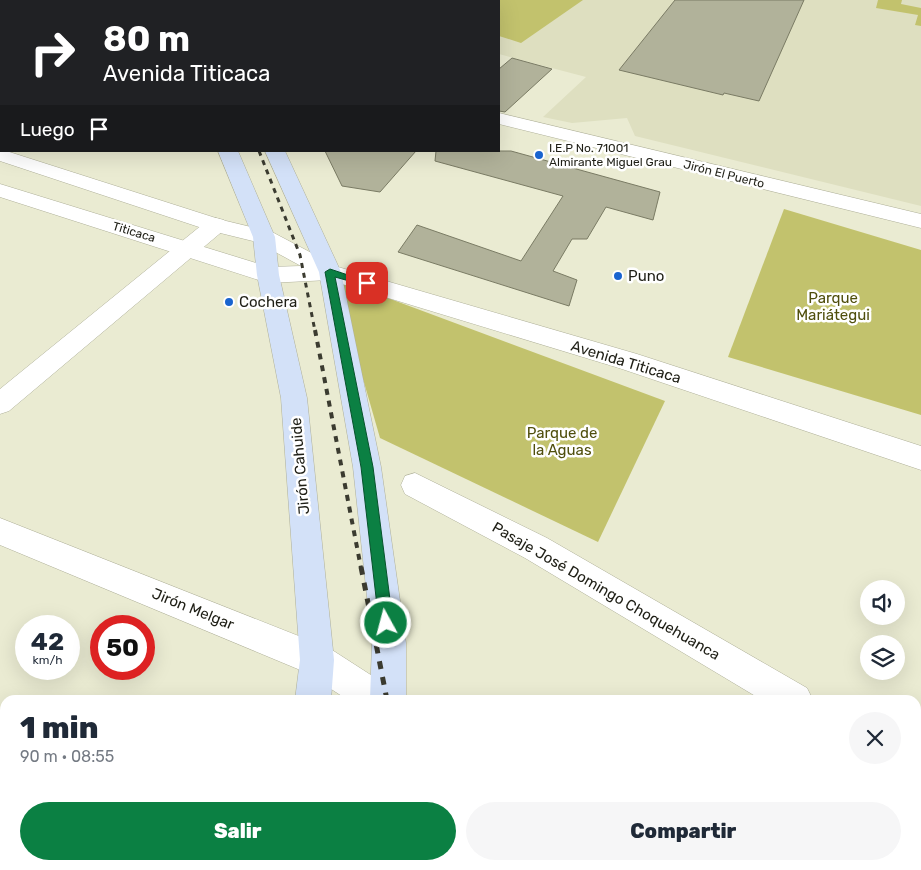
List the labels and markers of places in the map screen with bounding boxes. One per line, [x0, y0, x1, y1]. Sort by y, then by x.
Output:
place label: I.E.P No. 71001 Almirante Miguel Grau [549, 141, 672, 169]
marker: I.E.P No. 71001 Almirante Miguel Grau [533, 149, 545, 161]
pin [346, 262, 388, 304]
place label: Puno [628, 267, 664, 285]
marker: Puno [612, 270, 624, 282]
place label: Cochera [239, 293, 297, 311]
marker: Cochera [223, 296, 235, 308]

